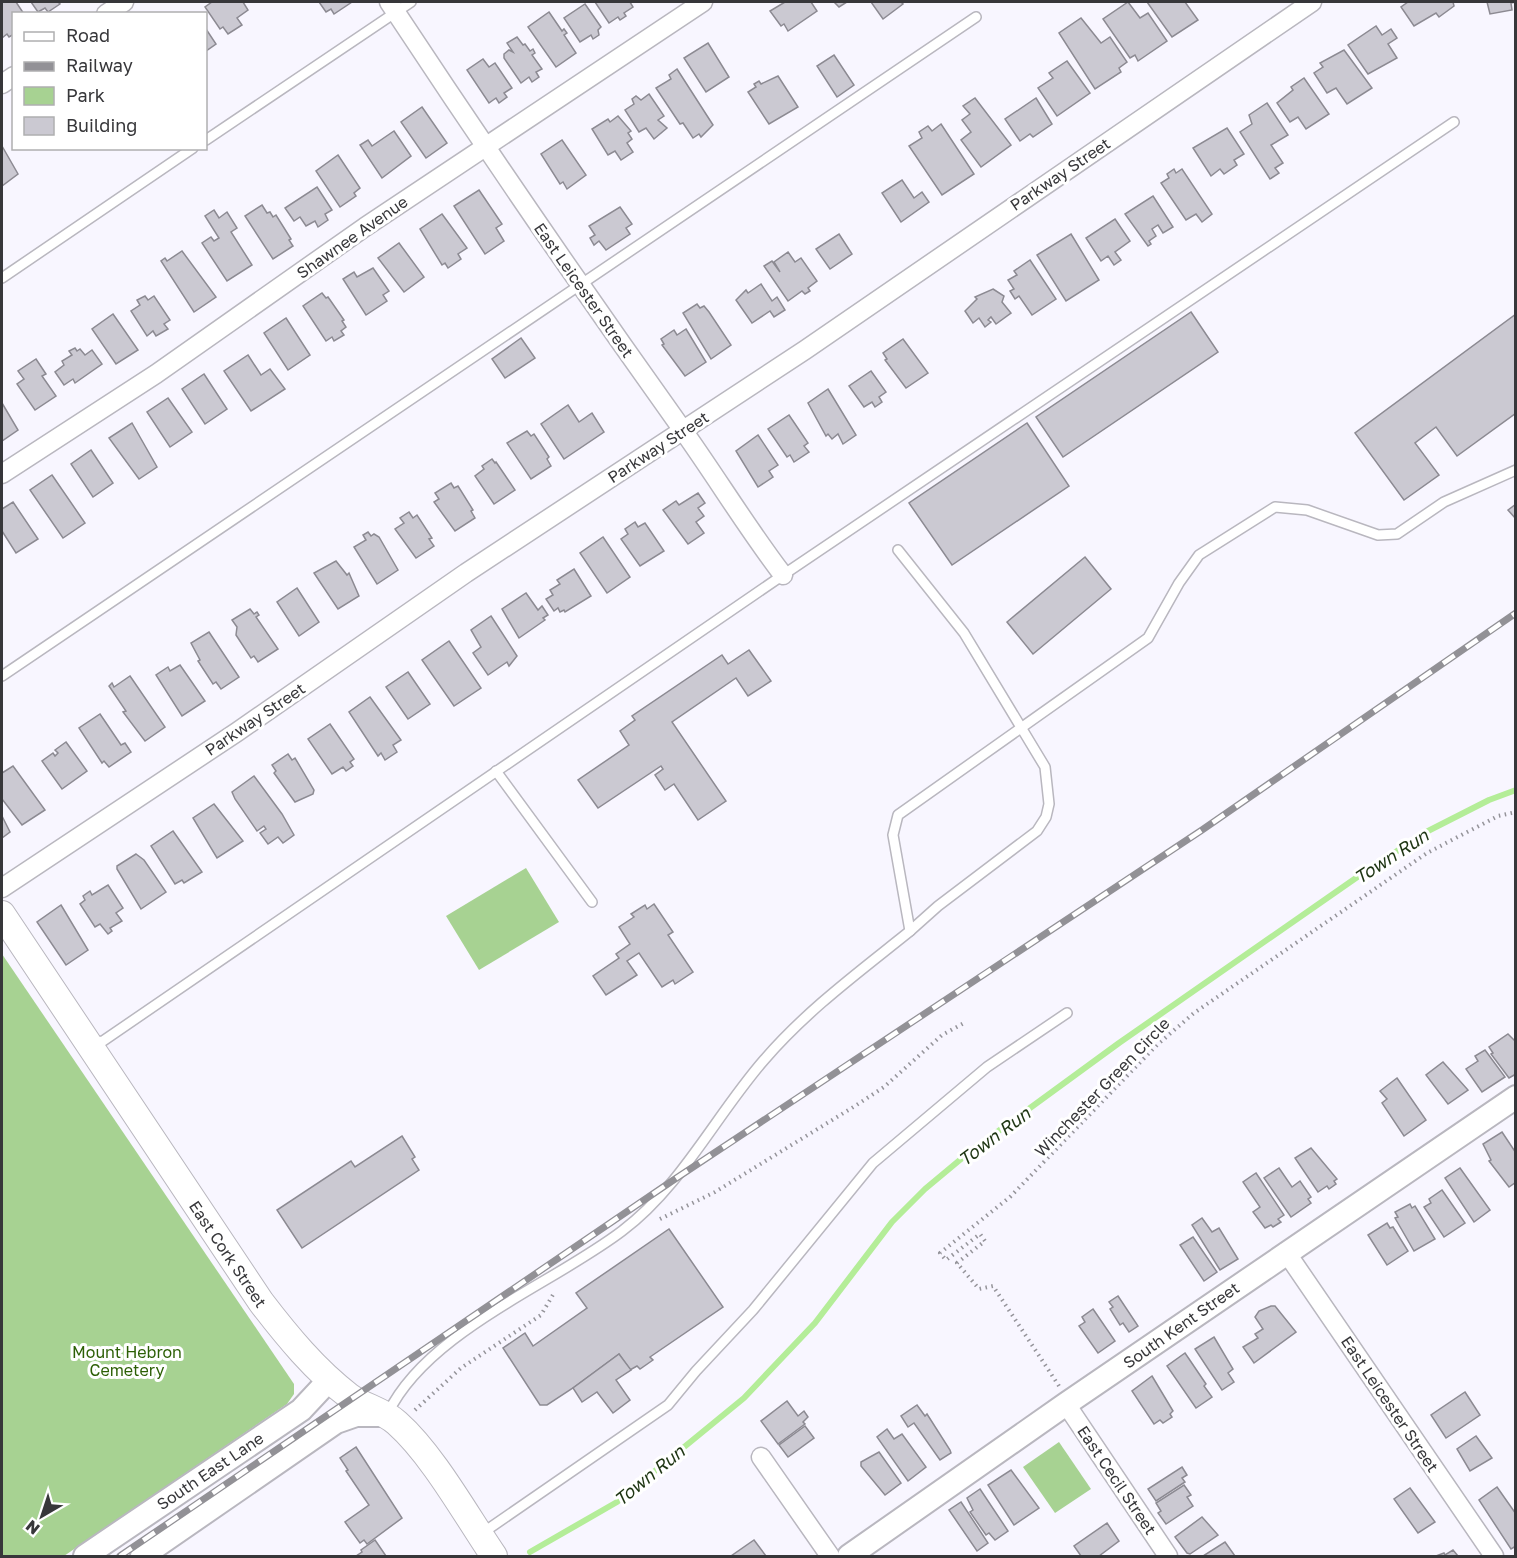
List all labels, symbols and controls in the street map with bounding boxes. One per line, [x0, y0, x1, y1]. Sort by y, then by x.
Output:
legend [12, 12, 207, 150]
text: Road [66, 24, 110, 46]
text: Railway [66, 54, 133, 76]
text: Park [66, 84, 105, 106]
text: Building [66, 114, 137, 136]
street label: Parkway Street [1006, 133, 1114, 215]
street label: Shawnee Avenue [293, 191, 411, 283]
street label: East Leicester Street [530, 219, 638, 361]
street label: Parkway Street [604, 407, 712, 487]
street label: Parkway Street [201, 678, 309, 760]
water label: Town Run [1350, 823, 1433, 888]
street label: Winchester Green Circle [1030, 1013, 1174, 1161]
water label: Town Run [954, 1101, 1035, 1170]
street label: East Cork Street [185, 1197, 271, 1311]
street label: South Kent Street [1119, 1277, 1243, 1373]
street label: East Leicester Street [1337, 1332, 1443, 1476]
park label: Mount Hebron Cemetery [72, 1342, 182, 1380]
street label: East Cecil Street [1073, 1422, 1161, 1538]
street label: South East Lane [153, 1428, 267, 1514]
water label: Town Run [609, 1439, 689, 1510]
north arrow [12, 1486, 72, 1546]
text: N [22, 1516, 44, 1539]

